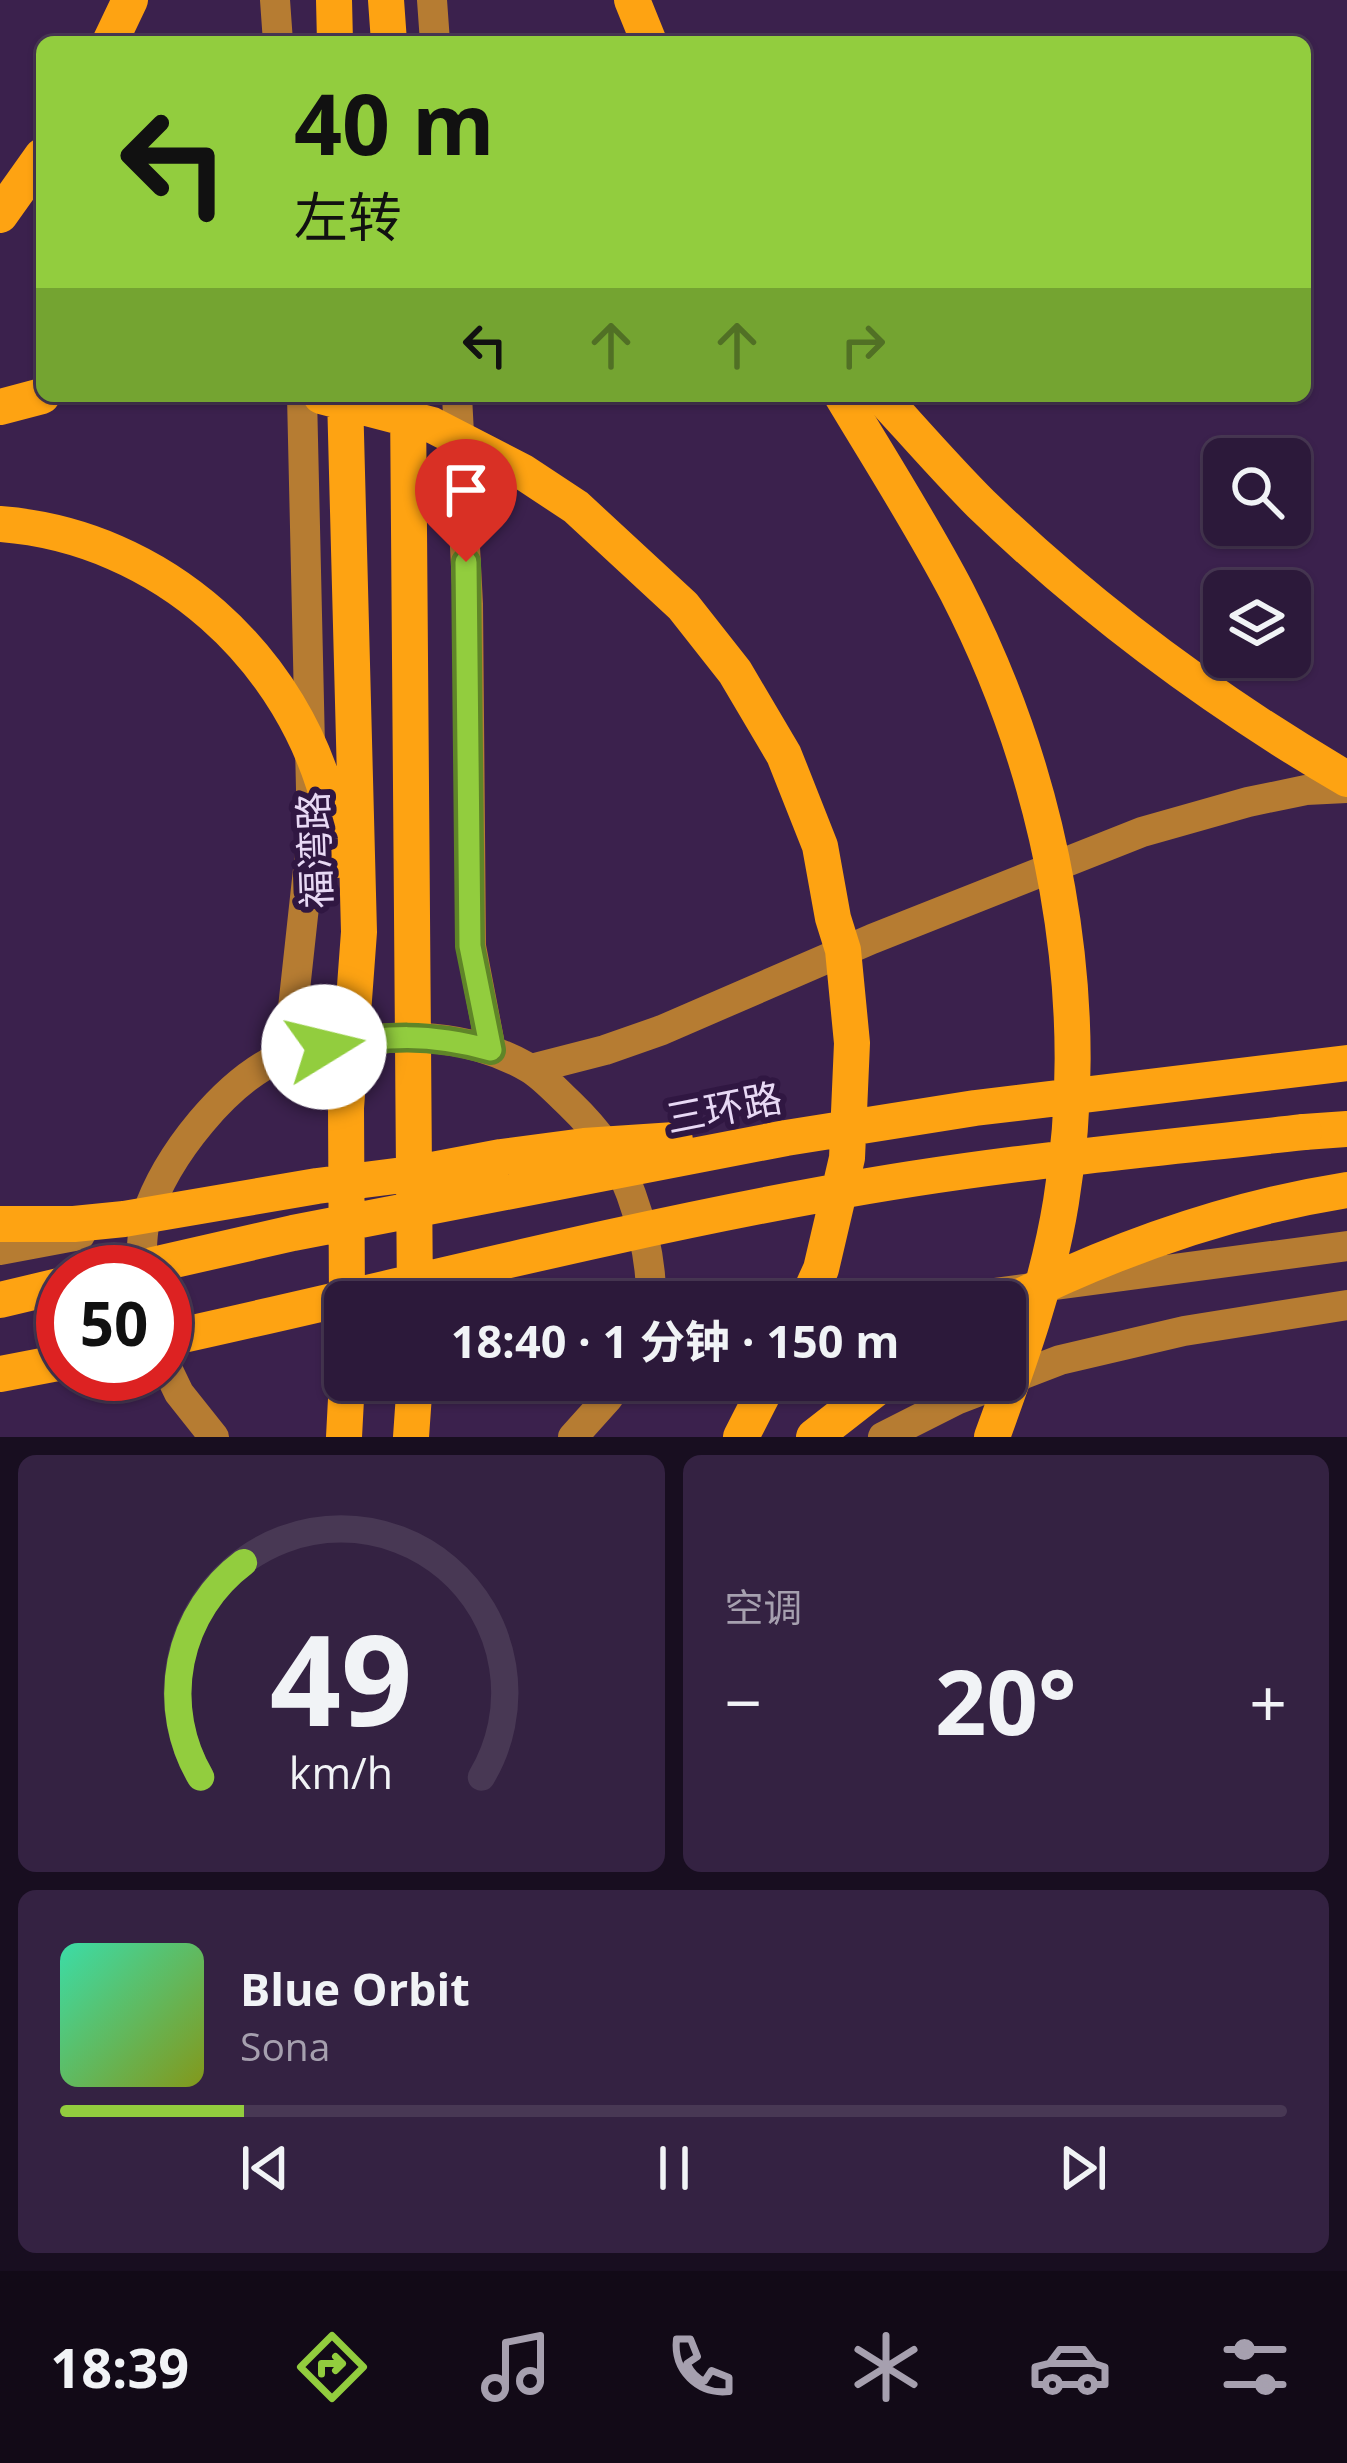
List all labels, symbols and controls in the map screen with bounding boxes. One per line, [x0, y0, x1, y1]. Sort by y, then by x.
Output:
text: 40 m [294, 65, 494, 180]
icon: left [96, 84, 252, 240]
text: 左转 [294, 179, 402, 253]
icon: left [452, 312, 518, 378]
icon: ahead [578, 312, 644, 378]
icon: ahead [704, 312, 770, 378]
icon: right [830, 312, 896, 378]
map controls [1203, 438, 1311, 678]
button: search [1203, 438, 1311, 546]
pin [415, 439, 517, 562]
icon: arrive [433, 457, 499, 523]
button: layers [1203, 570, 1311, 678]
street label: 福湾路 [285, 791, 342, 909]
position arrow [261, 984, 387, 1110]
street label: 三环路 [661, 1069, 786, 1144]
speed limit sign: 50 [36, 1245, 192, 1401]
text: 18:40 · 1 分钟 · 150 m [451, 1310, 899, 1371]
text: 空调 [725, 1580, 803, 1633]
text: 49 [270, 1593, 413, 1763]
text: 20° [935, 1639, 1076, 1761]
text: − [725, 1656, 762, 1746]
text: + [1249, 1656, 1287, 1746]
text: km/h [289, 1742, 393, 1801]
text: Blue Orbit [240, 1958, 470, 2019]
text: Sona [240, 2019, 330, 2072]
icon: previous [232, 2135, 298, 2201]
icon: pause [641, 2135, 707, 2201]
icon: next [1050, 2135, 1116, 2201]
icon: directions [290, 2325, 374, 2409]
icon: music [474, 2325, 558, 2409]
icon: phone [659, 2325, 743, 2409]
icon: climate [844, 2325, 928, 2409]
icon: car [1028, 2325, 1112, 2409]
icon: filters [1213, 2325, 1297, 2409]
text: 18:39 [50, 2330, 189, 2404]

